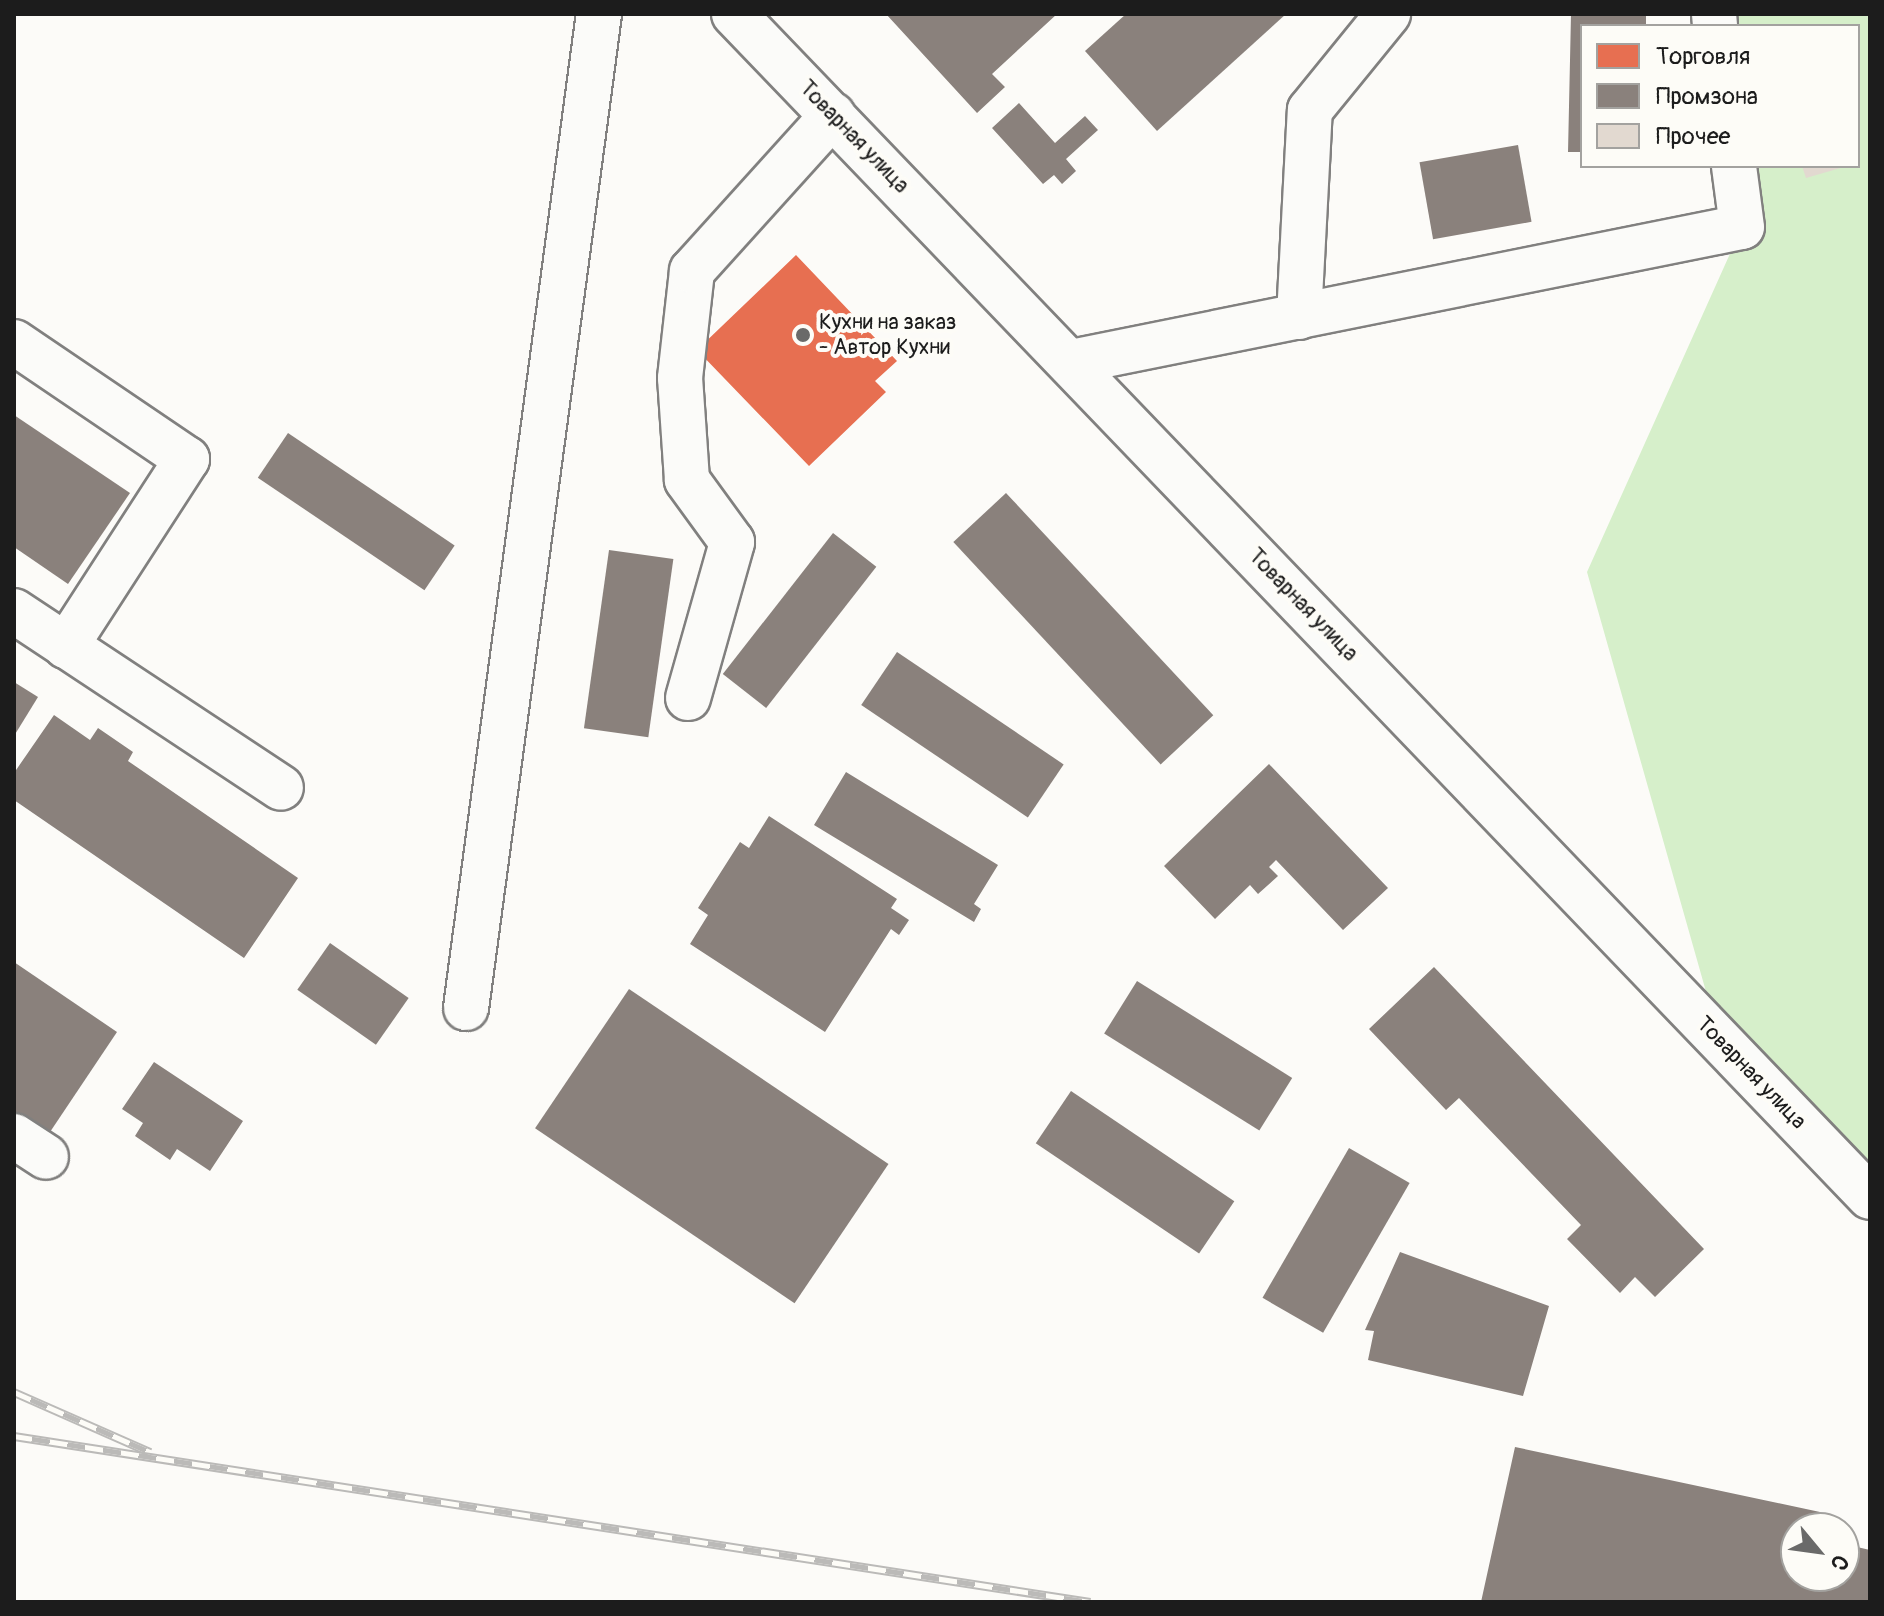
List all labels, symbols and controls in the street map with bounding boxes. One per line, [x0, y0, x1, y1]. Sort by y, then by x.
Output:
legend [1580, 24, 1860, 168]
text: Торговля [1656, 42, 1750, 71]
street label: Товарная улица [794, 75, 914, 199]
text: Промзона [1656, 82, 1758, 111]
text: Прочее [1656, 122, 1730, 151]
place label: Кухни на заказ - Автор Кухни [819, 309, 957, 360]
marker: Кухни на заказ - Автор Кухни [794, 326, 812, 344]
street label: Товарная улица [1243, 543, 1363, 667]
street label: Товарная улица [1691, 1011, 1811, 1135]
north arrow [1780, 1512, 1860, 1592]
text: С [1824, 1550, 1855, 1575]

